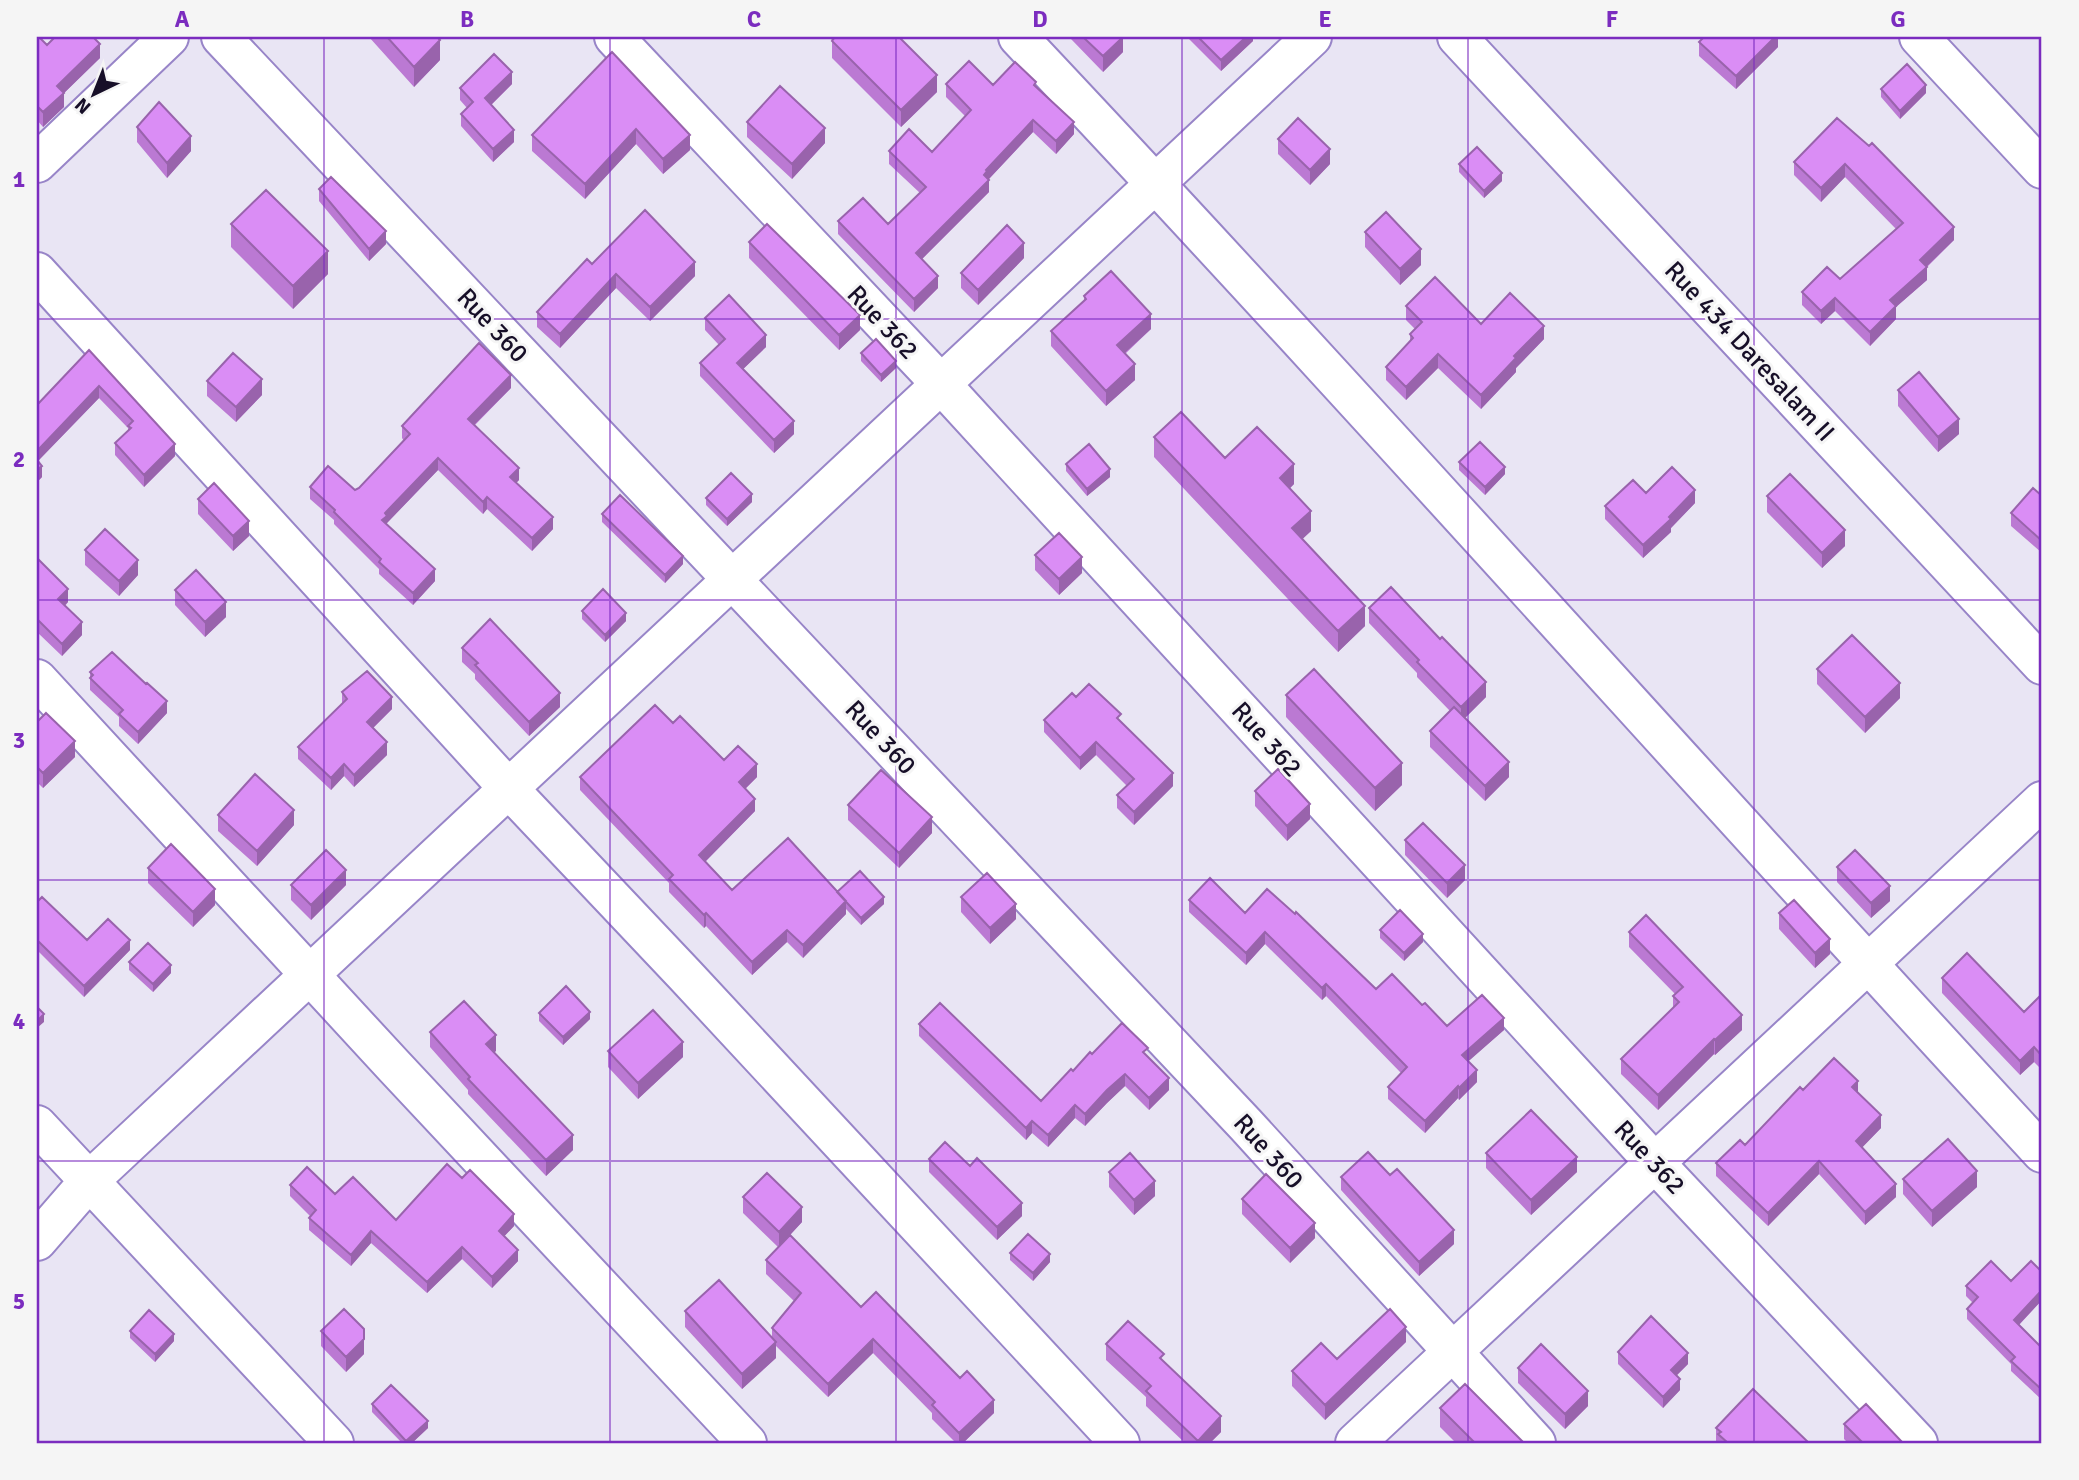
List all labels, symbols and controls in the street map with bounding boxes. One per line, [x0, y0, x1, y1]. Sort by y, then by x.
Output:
text: A [175, 5, 190, 34]
text: B [460, 5, 474, 34]
text: C [747, 5, 761, 34]
text: D [1032, 5, 1048, 34]
text: E [1318, 5, 1332, 34]
text: F [1606, 5, 1618, 34]
text: G [1890, 5, 1906, 34]
north arrow [60, 60, 130, 130]
text: N [70, 92, 96, 119]
text: 1 [13, 165, 25, 194]
street label: Rue 434 Daresalam II [1658, 255, 1841, 448]
street label: Rue 362 [840, 279, 925, 367]
street label: Rue 360 [450, 282, 535, 370]
text: 2 [13, 445, 25, 474]
street label: Rue 360 [838, 694, 923, 782]
street label: Rue 362 [1224, 695, 1308, 784]
text: 3 [13, 726, 25, 755]
text: 4 [13, 1007, 25, 1036]
street label: Rue 360 [1226, 1107, 1310, 1196]
street label: Rue 362 [1607, 1114, 1692, 1202]
text: 5 [13, 1287, 25, 1316]

